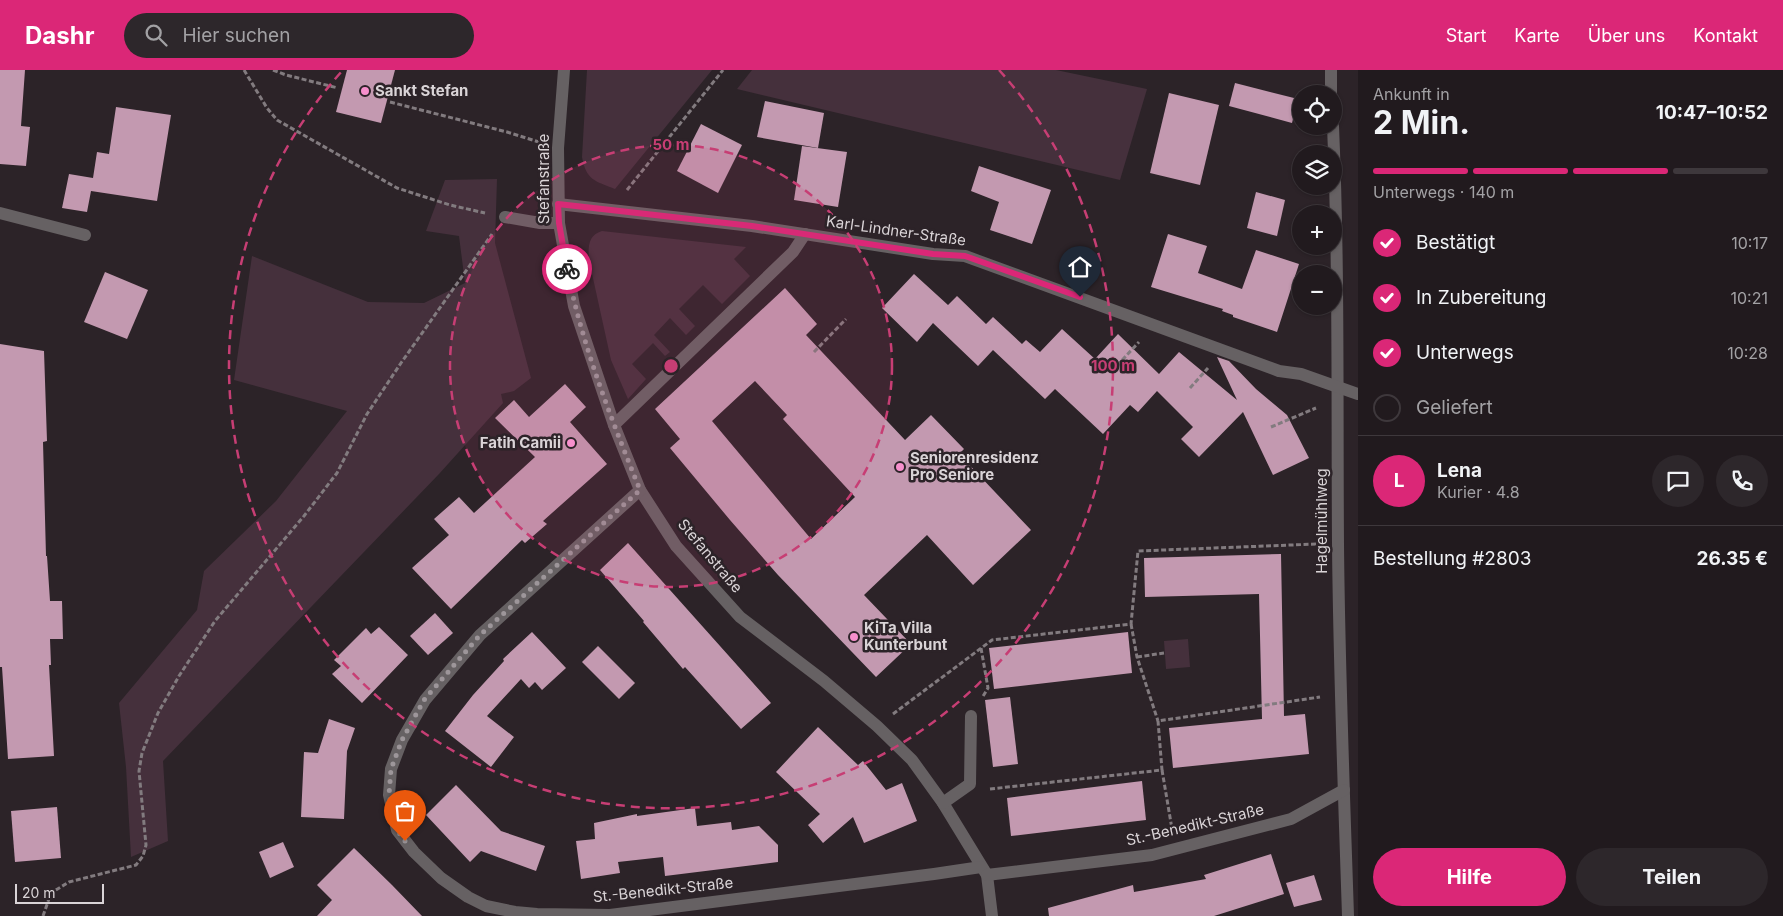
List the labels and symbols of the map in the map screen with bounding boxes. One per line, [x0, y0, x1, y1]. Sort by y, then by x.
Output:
place label: Sankt Stefan [375, 81, 468, 100]
marker: Sankt Stefan [359, 85, 371, 97]
street label: Stefanstraße [534, 134, 553, 224]
text: 50 m [653, 135, 689, 154]
street label: Karl-Lindner-Straße [825, 211, 967, 250]
courier [542, 244, 592, 294]
pin [1059, 246, 1101, 297]
text: 100 m [1091, 356, 1135, 375]
centre of rings [662, 357, 680, 375]
place label: Fatih Camii [480, 433, 561, 452]
marker: Fatih Camii [565, 437, 577, 449]
place label: Seniorenresidenz Pro Seniore [910, 448, 1039, 484]
marker: Seniorenresidenz Pro Seniore [894, 461, 906, 473]
street label: Hagelmühlweg [1312, 468, 1331, 574]
street label: Stefanstraße [674, 515, 747, 596]
place label: KiTa Villa Kunterbunt [864, 618, 948, 654]
marker: KiTa Villa Kunterbunt [848, 631, 860, 643]
pin [384, 790, 426, 841]
street label: St.-Benedikt-Straße [1124, 799, 1266, 850]
street label: St.-Benedikt-Straße [592, 873, 734, 906]
scale bar [15, 881, 104, 904]

